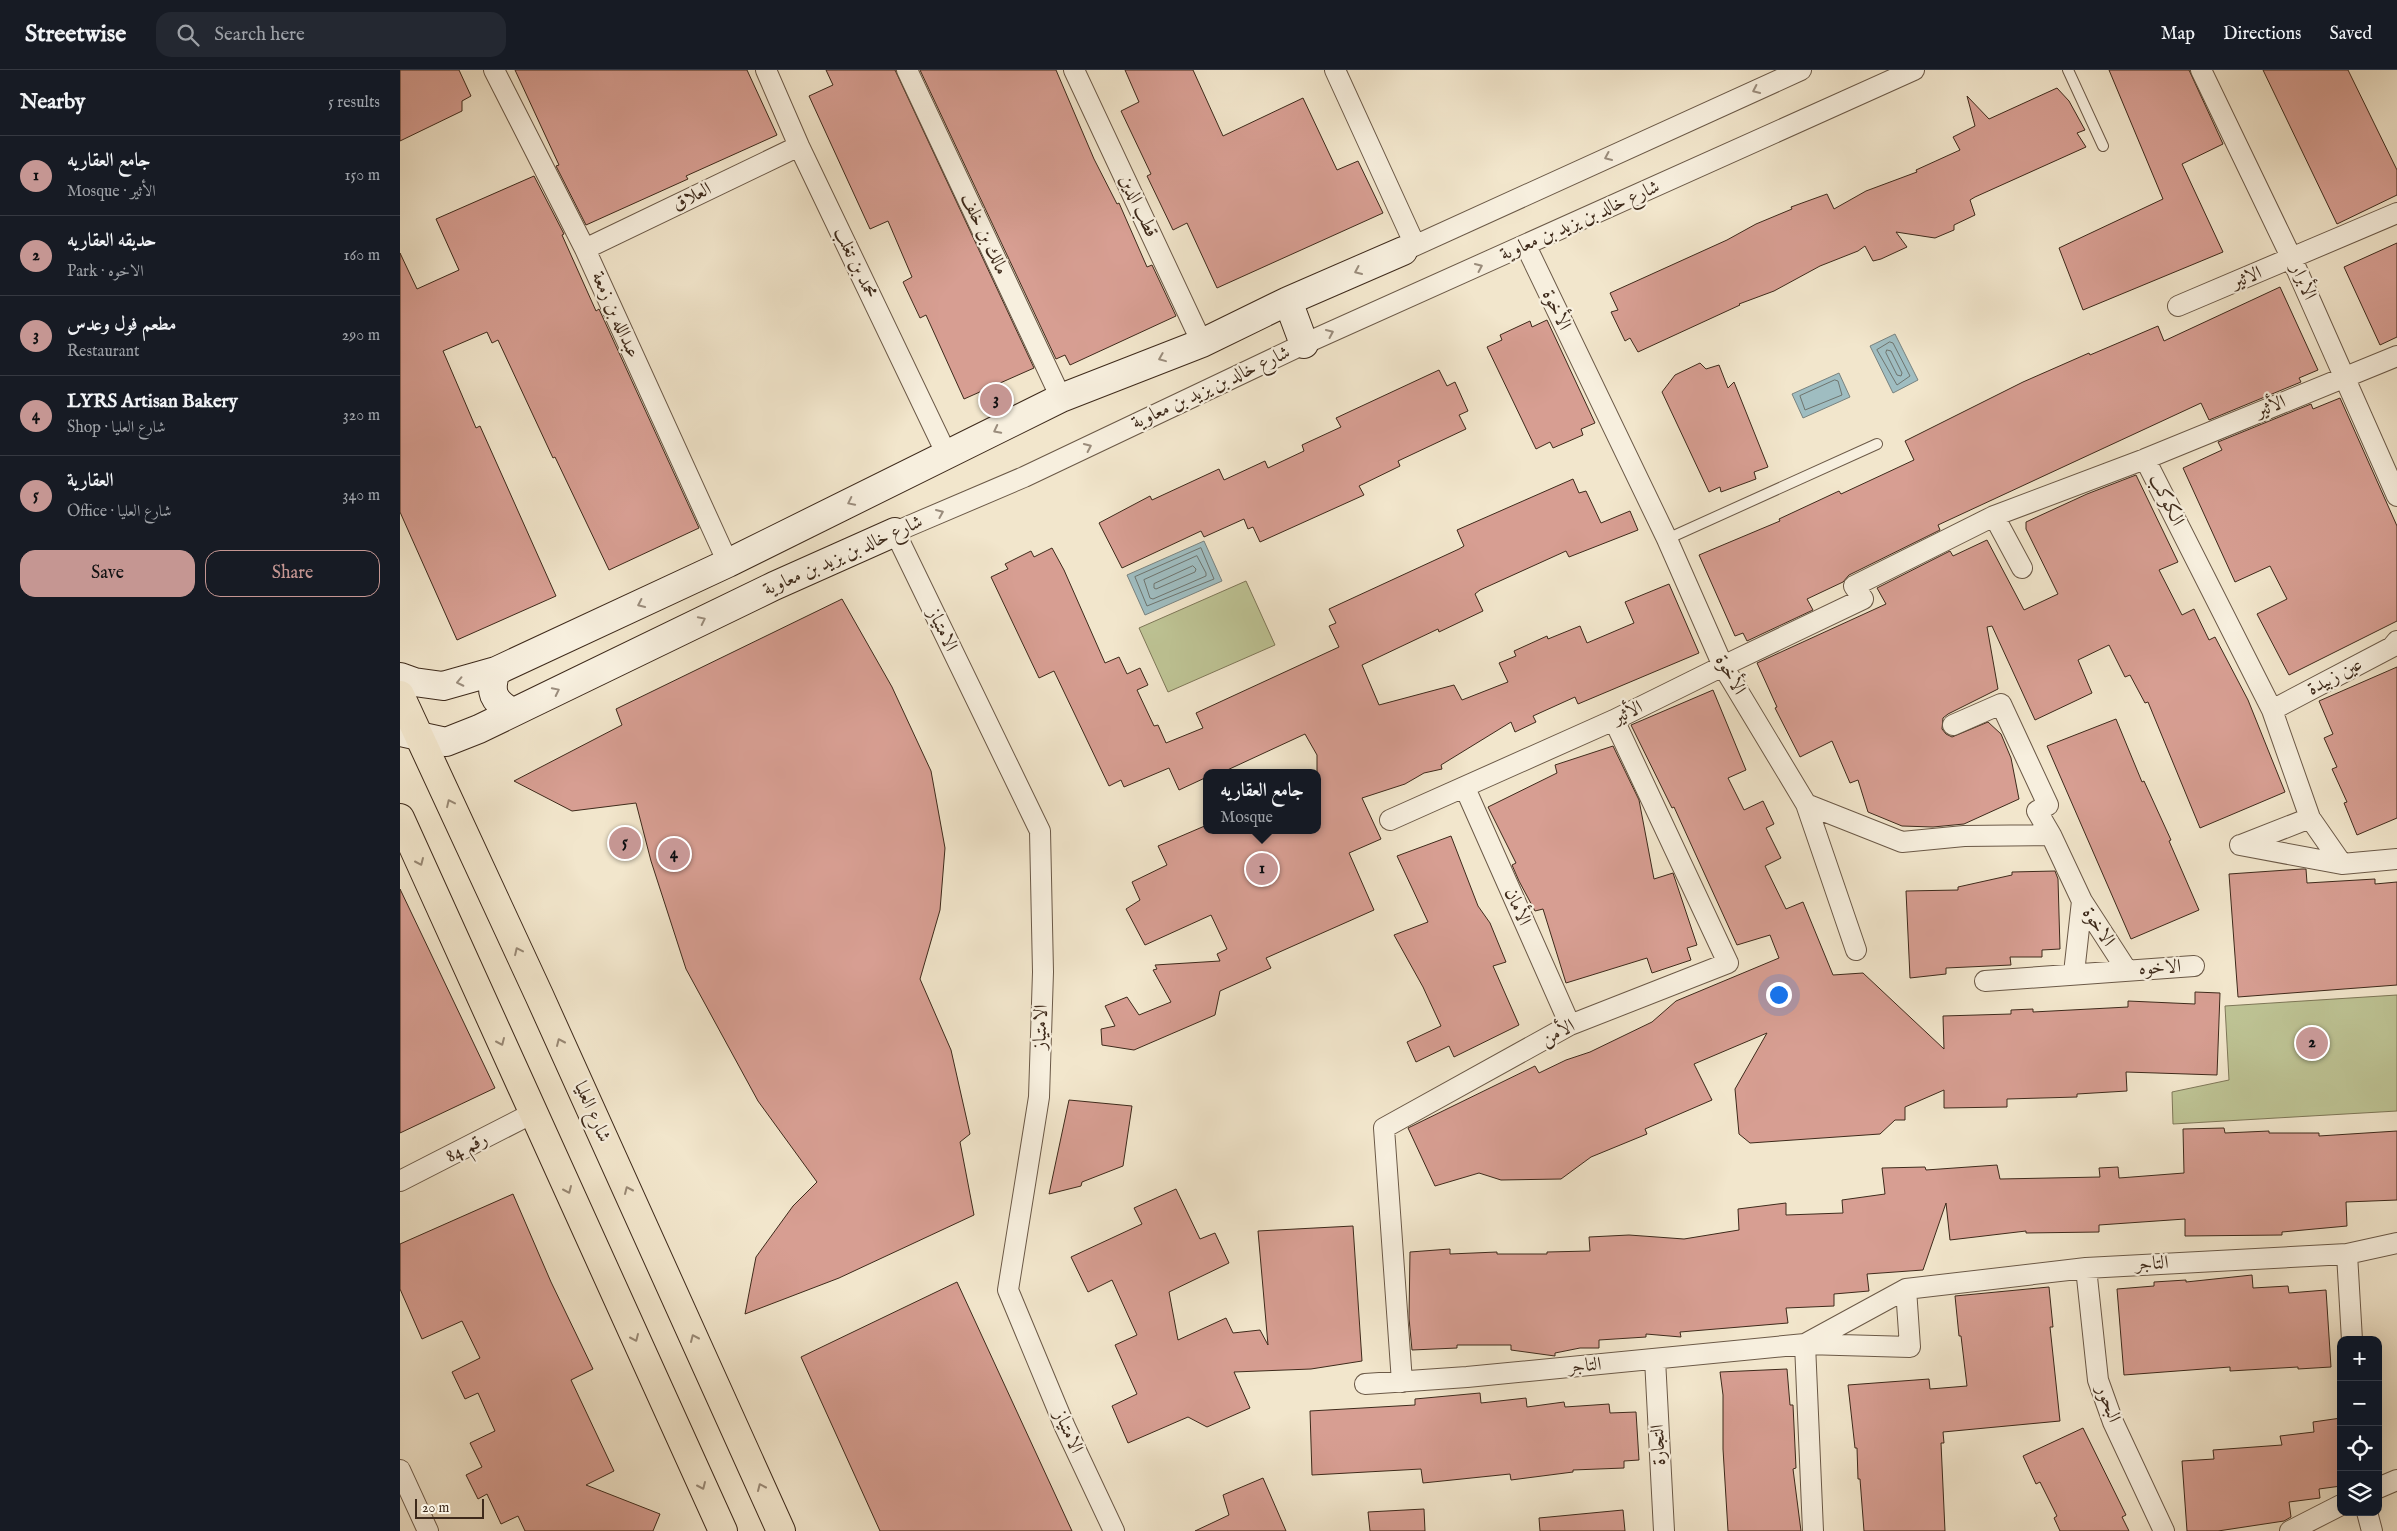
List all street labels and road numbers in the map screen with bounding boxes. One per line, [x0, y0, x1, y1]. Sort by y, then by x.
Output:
street label: قطب الدين [1113, 171, 1163, 241]
street label: شارع خالد بن يزيد بن معاوية [1496, 175, 1664, 269]
street label: العلاق [668, 177, 716, 217]
street label: مالك بن خلف [955, 189, 1013, 279]
street label: محمد بن تغلب [827, 223, 883, 303]
street label: الأبرار [2284, 257, 2324, 304]
street label: الاثير [2227, 261, 2266, 296]
street label: عبدالله بن زمعة [585, 268, 645, 362]
street label: الأخوة [1536, 284, 1579, 334]
street label: شارع خالد بن يزيد بن معاوية [1128, 341, 1295, 437]
street label: الأثير [2249, 387, 2290, 425]
street label: الكوكب [2143, 470, 2189, 530]
street label: شارع خالد بن يزيد بن معاوية [759, 510, 927, 604]
street label: الامتياز [920, 603, 963, 655]
street label: الأخوة [1709, 649, 1753, 699]
street label: عين زبيدة [2303, 653, 2367, 701]
street label: الأثير [1606, 693, 1647, 731]
street label: الأمان [1498, 883, 1539, 930]
street label: الاخوة [2076, 903, 2120, 951]
street label: الاخوه [2138, 955, 2182, 981]
street label: الامتياز [1028, 1004, 1054, 1052]
street label: الأمن [1535, 1012, 1579, 1052]
street label: شارع العليا [566, 1078, 616, 1147]
street label: رقم 84 [442, 1127, 494, 1173]
street label: التاجر [2133, 1251, 2169, 1277]
street label: التاجر [1565, 1353, 1603, 1380]
street label: البحور [2090, 1380, 2126, 1426]
street label: الامتياز [1047, 1405, 1088, 1457]
street label: التجارة [1646, 1424, 1672, 1466]

